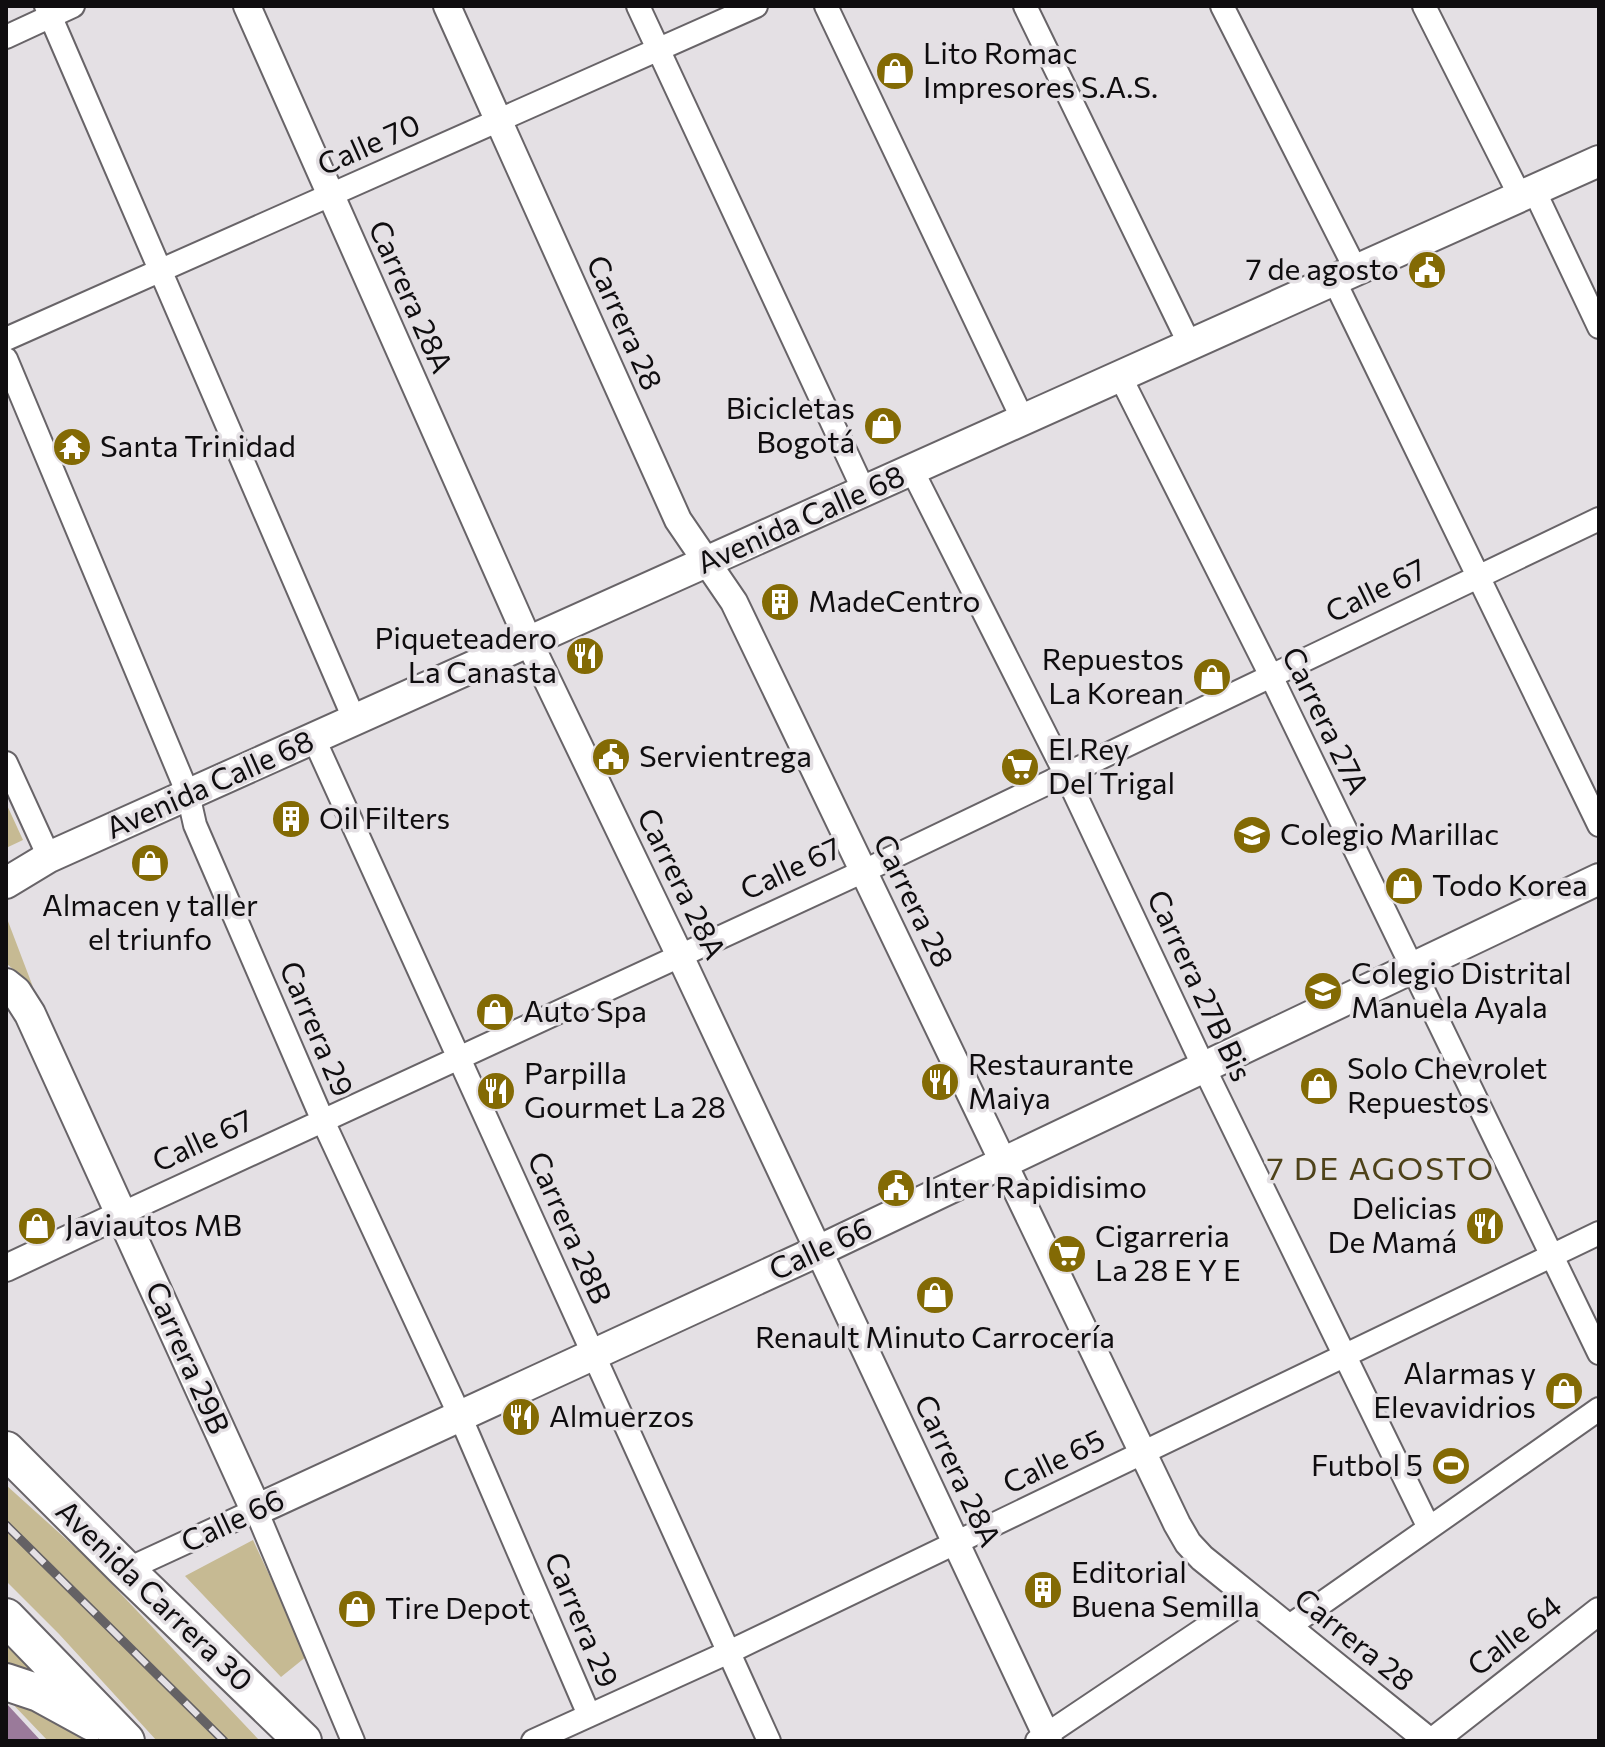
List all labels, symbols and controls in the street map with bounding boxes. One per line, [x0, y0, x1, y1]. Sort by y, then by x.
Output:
place label: Lito Romac Impresores S.A.S. [923, 33, 1158, 104]
shop icon: Lito Romac Impresores S.A.S. [874, 50, 916, 92]
street label: Calle 70 [311, 104, 425, 182]
street label: Carrera 28A [362, 214, 462, 378]
street label: Carrera 28 [580, 249, 672, 395]
place label: 7 de agosto [1246, 249, 1399, 286]
public building icon: 7 de agosto [1406, 249, 1448, 291]
place label: Bicicletas Bogotá [726, 388, 855, 459]
shop icon: Bicicletas Bogotá [862, 405, 904, 447]
temple icon: Santa Trinidad [51, 426, 93, 468]
place label: Santa Trinidad [100, 426, 296, 463]
street label: Avenida Calle 68 [690, 455, 910, 580]
street label: Calle 67 [1319, 549, 1431, 629]
building icon: MadeCentro [759, 581, 801, 623]
place label: MadeCentro [808, 581, 981, 618]
place label: Piqueteadero La Canasta [374, 618, 557, 689]
restaurant icon: Piqueteadero La Canasta [564, 635, 606, 677]
place label: Repuestos La Korean [1042, 639, 1184, 710]
street label: Carrera 27A [1276, 640, 1379, 800]
shop icon: Repuestos La Korean [1191, 656, 1233, 698]
street label: Avenida Calle 68 [99, 720, 319, 845]
place label: El Rey Del Trigal [1048, 729, 1175, 800]
public building icon: Servientrega [590, 736, 632, 778]
place label: Servientrega [639, 736, 812, 773]
supermarket icon: El Rey Del Trigal [999, 746, 1041, 788]
building icon: Oil Filters [270, 798, 312, 840]
place label: Oil Filters [319, 798, 450, 835]
street label: Carrera 28A [631, 801, 736, 964]
school or university icon: Colegio Marillac [1231, 814, 1273, 856]
place label: Colegio Marillac [1280, 814, 1499, 851]
street label: Calle 67 [734, 827, 846, 906]
street label: Carrera 28 [867, 827, 963, 972]
shop icon: Almacen y taller el triunfo [129, 842, 171, 884]
shop icon: Todo Korea [1383, 865, 1425, 907]
place label: Todo Korea [1432, 865, 1588, 902]
street label: Carrera 27B Bis [1141, 883, 1262, 1087]
place label: Almacen y taller el triunfo [42, 885, 258, 956]
place label: Colegio Distrital Manuela Ayala [1351, 953, 1572, 1024]
street label: Carrera 29 [273, 955, 363, 1101]
school or university icon: Colegio Distrital Manuela Ayala [1302, 970, 1344, 1012]
shop icon: Auto Spa [474, 991, 516, 1033]
place label: Auto Spa [523, 991, 647, 1028]
place label: Restaurante Maiya [968, 1044, 1134, 1115]
place label: Solo Chevrolet Repuestos [1347, 1048, 1547, 1119]
place label: Parpilla Gourmet La 28 [524, 1053, 726, 1124]
restaurant icon: Restaurante Maiya [919, 1061, 961, 1103]
shop icon: Solo Chevrolet Repuestos [1298, 1065, 1340, 1107]
restaurant icon: Parpilla Gourmet La 28 [475, 1070, 517, 1112]
street label: Calle 67 [146, 1099, 258, 1178]
street label: Carrera 28B [521, 1145, 621, 1309]
district label: 7 DE AGOSTO [1267, 1147, 1495, 1187]
public building icon: Inter Rapidisimo [875, 1167, 917, 1209]
place label: Inter Rapidisimo [924, 1167, 1147, 1204]
place label: Delicias De Mamá [1327, 1188, 1457, 1259]
shop icon: Javiautos MB [16, 1205, 58, 1247]
place label: Javiautos MB [65, 1205, 242, 1242]
restaurant icon: Delicias De Mamá [1464, 1205, 1506, 1247]
street label: Calle 66 [763, 1207, 877, 1287]
place label: Cigarreria La 28 E Y E [1095, 1216, 1241, 1287]
supermarket icon: Cigarreria La 28 E Y E [1046, 1233, 1088, 1275]
shop icon: Renault Minuto Carrocería [914, 1274, 956, 1316]
street label: Carrera 29B [139, 1275, 239, 1439]
place label: Renault Minuto Carrocería [755, 1317, 1115, 1354]
place label: Alarmas y Elevavidrios [1373, 1353, 1536, 1424]
shop icon: Alarmas y Elevavidrios [1543, 1370, 1585, 1412]
street label: Carrera 28A [908, 1388, 1011, 1552]
restaurant icon: Almuerzos [500, 1396, 542, 1438]
place label: Almuerzos [549, 1396, 694, 1433]
street label: Calle 65 [996, 1419, 1110, 1500]
place label: Futbol 5 [1311, 1445, 1423, 1482]
sports icon: Futbol 5 [1430, 1445, 1472, 1487]
street label: Calle 66 [175, 1479, 289, 1559]
street label: Avenida Carrera 30 [50, 1491, 262, 1698]
street label: Carrera 29 [538, 1546, 628, 1692]
place label: Editorial Buena Semilla [1071, 1552, 1260, 1623]
building icon: Editorial Buena Semilla [1022, 1569, 1064, 1611]
street label: Carrera 28 [1288, 1579, 1423, 1698]
street label: Calle 64 [1459, 1586, 1568, 1682]
shop icon: Tire Depot [336, 1588, 378, 1630]
place label: Tire Depot [385, 1588, 531, 1625]

